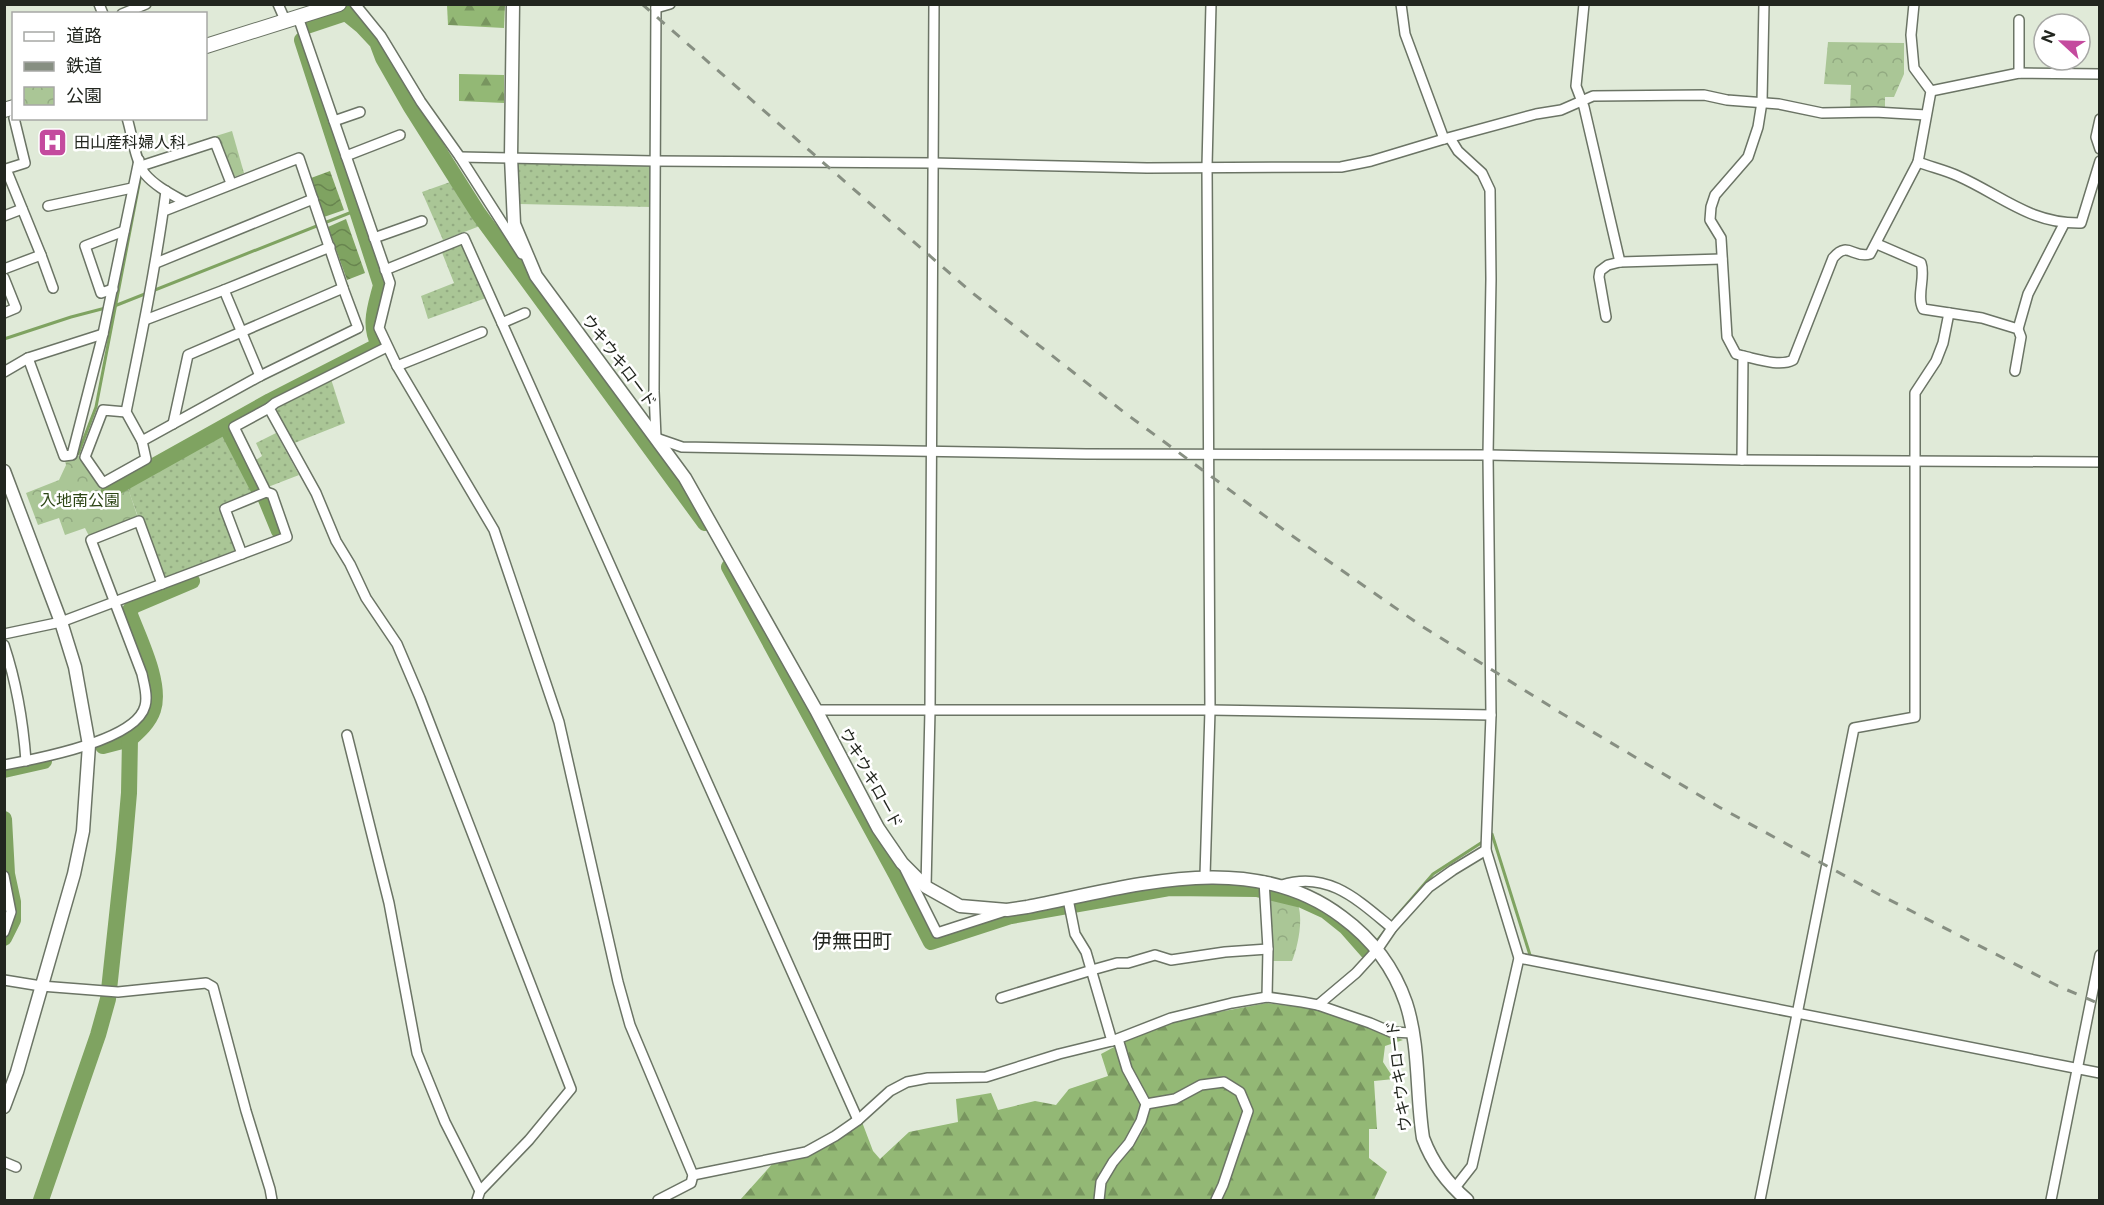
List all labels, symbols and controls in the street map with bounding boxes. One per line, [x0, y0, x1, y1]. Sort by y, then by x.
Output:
legend [12, 12, 207, 120]
north arrow [2032, 12, 2092, 72]
text: 道路 [66, 25, 102, 46]
text: N [2037, 27, 2060, 46]
text: 鉄道 [66, 55, 102, 76]
text: 公園 [66, 85, 102, 106]
hospital icon: 田山産科婦人科 [37, 126, 69, 158]
place label: 田山産科婦人科 [74, 133, 186, 152]
street label: ウキウキロード [578, 311, 660, 411]
park label: 入地南公園 [40, 491, 120, 510]
street label: ウキウキロード [836, 724, 906, 832]
district label: 伊無田町 [812, 929, 892, 953]
street label: ウキウキロード [1383, 1019, 1415, 1133]

